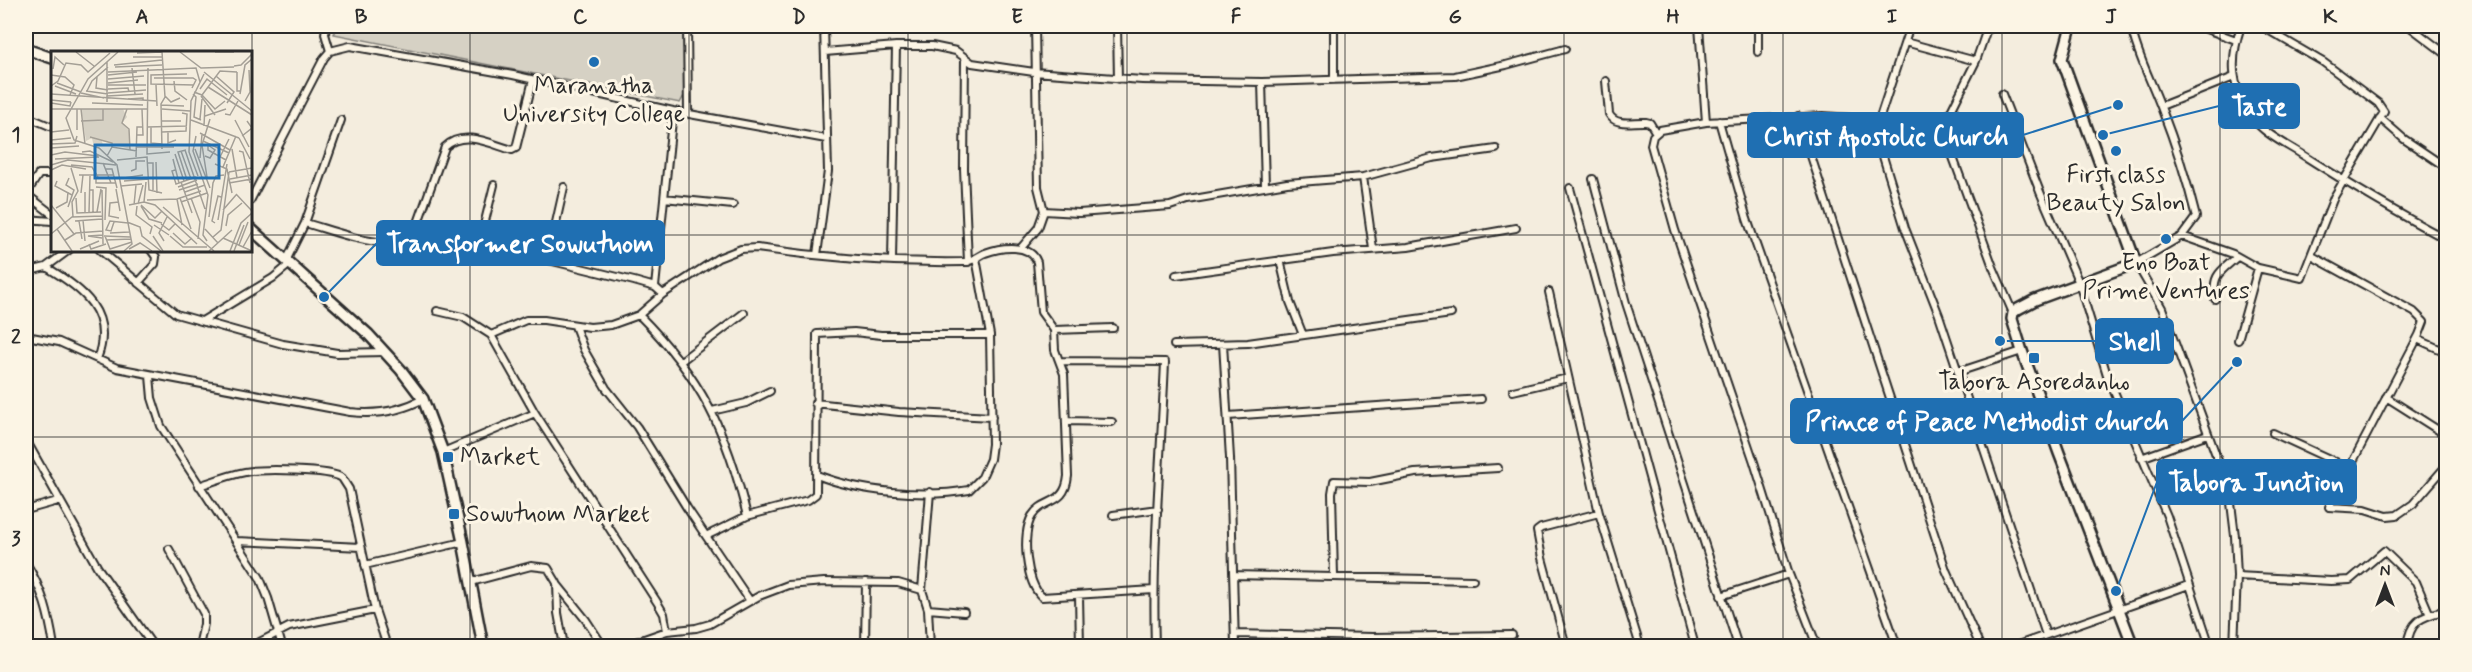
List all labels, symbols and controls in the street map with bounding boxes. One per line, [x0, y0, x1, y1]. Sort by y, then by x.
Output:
text: A [135, 4, 149, 31]
text: B [355, 4, 368, 31]
text: C [573, 4, 588, 31]
text: D [792, 4, 806, 31]
text: E [1011, 4, 1023, 31]
text: F [1231, 4, 1242, 31]
text: G [1448, 4, 1462, 31]
text: H [1666, 4, 1680, 31]
text: I [1887, 4, 1897, 31]
text: J [2105, 4, 2117, 31]
text: K [2323, 4, 2338, 31]
inset map [51, 51, 252, 252]
marker: Maranatha University College [587, 55, 601, 69]
place label: Maranatha University College [503, 71, 685, 130]
callout: Taste [2219, 84, 2299, 128]
text: Taste [2231, 91, 2287, 125]
callout: Christ Apostolic Church [1748, 113, 2023, 157]
text: Christ Apostolic Church [1764, 121, 2008, 158]
text: 1 [12, 122, 20, 149]
marker: First class Beauty Salon [2109, 144, 2123, 158]
place label: First class Beauty Salon [2046, 160, 2186, 219]
callout: Transformer Sowutuom [377, 221, 664, 265]
text: Transformer Sowutuom [386, 228, 654, 264]
marker: Eno Boat Prime Ventures [2159, 232, 2173, 246]
place label: Eno Boat Prime Ventures [2082, 248, 2250, 307]
callout: Shell [2096, 319, 2173, 363]
text: 2 [11, 324, 21, 351]
text: Shell [2109, 326, 2161, 360]
marker: Tabora Asoredanho [2027, 351, 2041, 365]
place label: Tabora Asoredanho [1938, 367, 2130, 398]
callout: Prince of Peace Methodist church [1791, 399, 2182, 443]
text: Prince of Peace Methodist church [1805, 406, 2169, 440]
place label: Market [460, 442, 540, 473]
marker: Market [441, 450, 455, 464]
callout: Tabora Junction [2157, 460, 2356, 504]
text: Tabora Junction [2168, 467, 2344, 501]
place label: Sowutuom Market [466, 499, 650, 530]
marker: Sowutuom Market [447, 507, 461, 521]
text: 3 [11, 526, 21, 553]
north arrow [2355, 555, 2415, 615]
text: N [2380, 561, 2390, 582]

